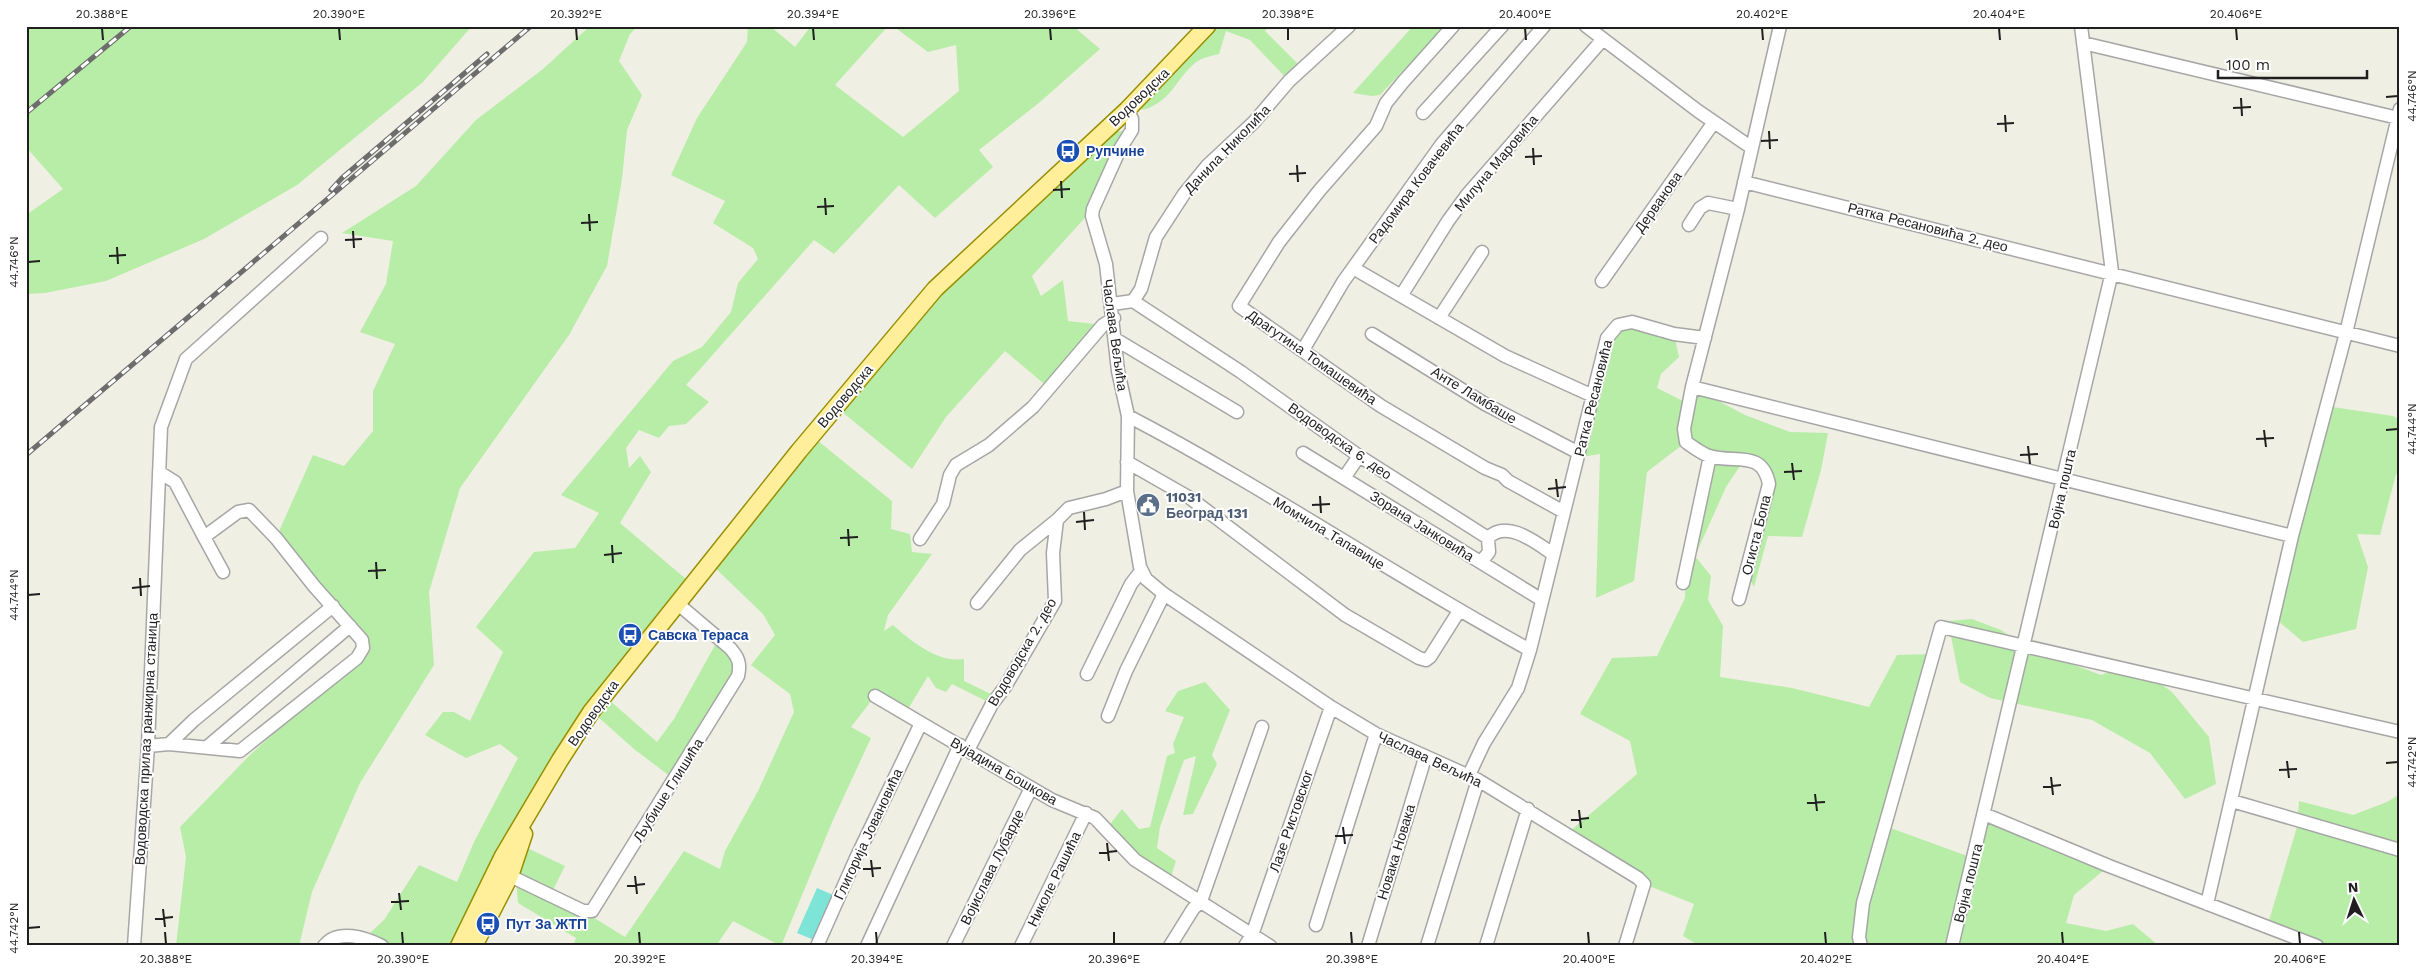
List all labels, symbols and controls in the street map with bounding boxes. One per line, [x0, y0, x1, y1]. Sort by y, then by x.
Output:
text: 20.388°E [76, 7, 129, 21]
text: 20.390°E [313, 7, 366, 21]
text: 20.392°E [550, 7, 602, 21]
text: 20.394°E [787, 7, 839, 21]
text: 20.396°E [1024, 7, 1076, 21]
text: 20.398°E [1262, 7, 1315, 21]
text: 20.400°E [1499, 7, 1552, 21]
text: 20.402°E [1736, 7, 1788, 21]
text: 20.404°E [1973, 7, 2026, 21]
text: 20.406°E [2210, 7, 2263, 21]
scale bar [2218, 48, 2367, 80]
text: 100 m [2226, 56, 2270, 74]
street label: Водоводска [1106, 64, 1172, 129]
text: 44.746°N [2405, 70, 2419, 122]
street label: Данила Николића [1181, 101, 1273, 197]
street label: Милуна Маровића [1451, 111, 1541, 214]
street label: Радомира Ковачевића [1365, 119, 1467, 247]
bus stop icon: Рупчине [1055, 138, 1081, 164]
place label: Рупчине [1086, 143, 1145, 159]
street label: Дерванова [1631, 168, 1685, 236]
street label: Ратка Ресановића 2. део [1846, 199, 2010, 255]
text: 44.746°N [7, 236, 21, 288]
street label: Часлава Вељића [1099, 278, 1131, 392]
street label: Драгутина Томашевића [1244, 306, 1380, 408]
street label: Ратка Ресановића [1571, 338, 1615, 458]
street label: Водоводска [814, 361, 876, 431]
street label: Анте Ламбаше [1428, 363, 1520, 427]
street label: Водоводска 6. део [1285, 399, 1395, 483]
text: 44.744°N [2405, 403, 2419, 455]
street label: Војна пошта [2045, 447, 2079, 530]
street label: Зорана Јанковића [1367, 488, 1477, 565]
place label: 11031 Београд 131 [1166, 489, 1248, 521]
public building icon: 11031 Београд 131 [1135, 492, 1161, 518]
street label: Момчила Тапавице [1270, 493, 1388, 573]
street label: Огиста Бопа [1738, 493, 1774, 577]
text: 44.744°N [7, 569, 21, 621]
street label: Водоводска 2. део [985, 595, 1060, 709]
street label: Водоводска прилаз ранжирна станица [131, 612, 161, 866]
bus stop icon: Савска Тераса [617, 622, 643, 648]
place label: Савска Тераса [648, 627, 749, 643]
street label: Водоводска [564, 677, 622, 749]
street label: Часлава Вељића [1375, 728, 1485, 790]
street label: Вујадина Бошкова [948, 734, 1060, 808]
street label: Љубише Глишића [630, 735, 706, 845]
text: 44.742°N [2405, 736, 2419, 788]
street label: Глигорија Јовановића [831, 766, 906, 902]
street label: Лазе Ристовског [1266, 768, 1316, 874]
street label: Новака Новака [1374, 802, 1418, 902]
street label: Војислава Лубарде [957, 807, 1027, 927]
street label: Николе Рашића [1024, 829, 1084, 929]
street label: Војна пошта [1950, 841, 1986, 924]
north arrow [2328, 874, 2378, 924]
text: N [2347, 879, 2359, 895]
text: 44.742°N [7, 902, 21, 954]
bus stop icon: Пут За ЖТП [475, 911, 501, 937]
place label: Пут За ЖТП [506, 916, 587, 932]
text: 20.388°E [140, 952, 193, 966]
text: 20.390°E [377, 952, 430, 966]
text: 20.392°E [614, 952, 666, 966]
text: 20.394°E [851, 952, 903, 966]
text: 20.396°E [1088, 952, 1140, 966]
text: 20.398°E [1326, 952, 1379, 966]
text: 20.400°E [1563, 952, 1616, 966]
text: 20.402°E [1800, 952, 1852, 966]
text: 20.404°E [2037, 952, 2090, 966]
text: 20.406°E [2274, 952, 2327, 966]

